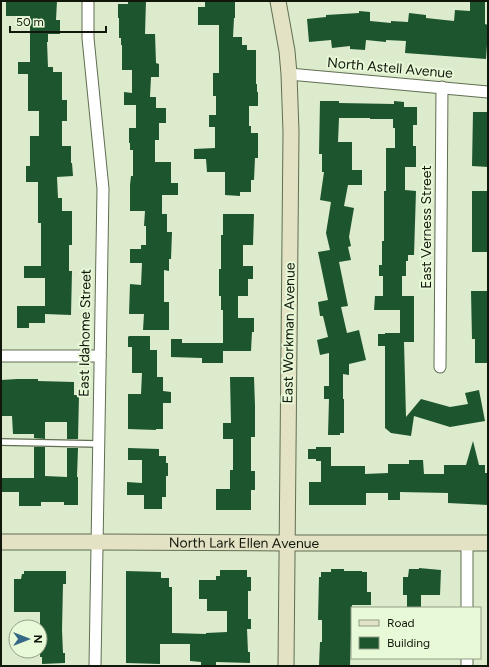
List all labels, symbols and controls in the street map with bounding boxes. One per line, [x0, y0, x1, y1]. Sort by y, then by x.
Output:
scale bar [10, 8, 106, 34]
text: 50 m [16, 15, 44, 29]
street label: North Astell Avenue [326, 54, 454, 82]
street label: East Verness Street [418, 165, 435, 289]
street label: East Workman Avenue [279, 262, 299, 404]
street label: East Idahome Street [75, 269, 95, 397]
street label: North Lark Ellen Avenue [169, 534, 320, 552]
legend [351, 607, 481, 659]
text: Road [387, 616, 415, 630]
north arrow [8, 619, 48, 659]
text: N [31, 635, 44, 643]
text: Building [387, 636, 430, 650]

